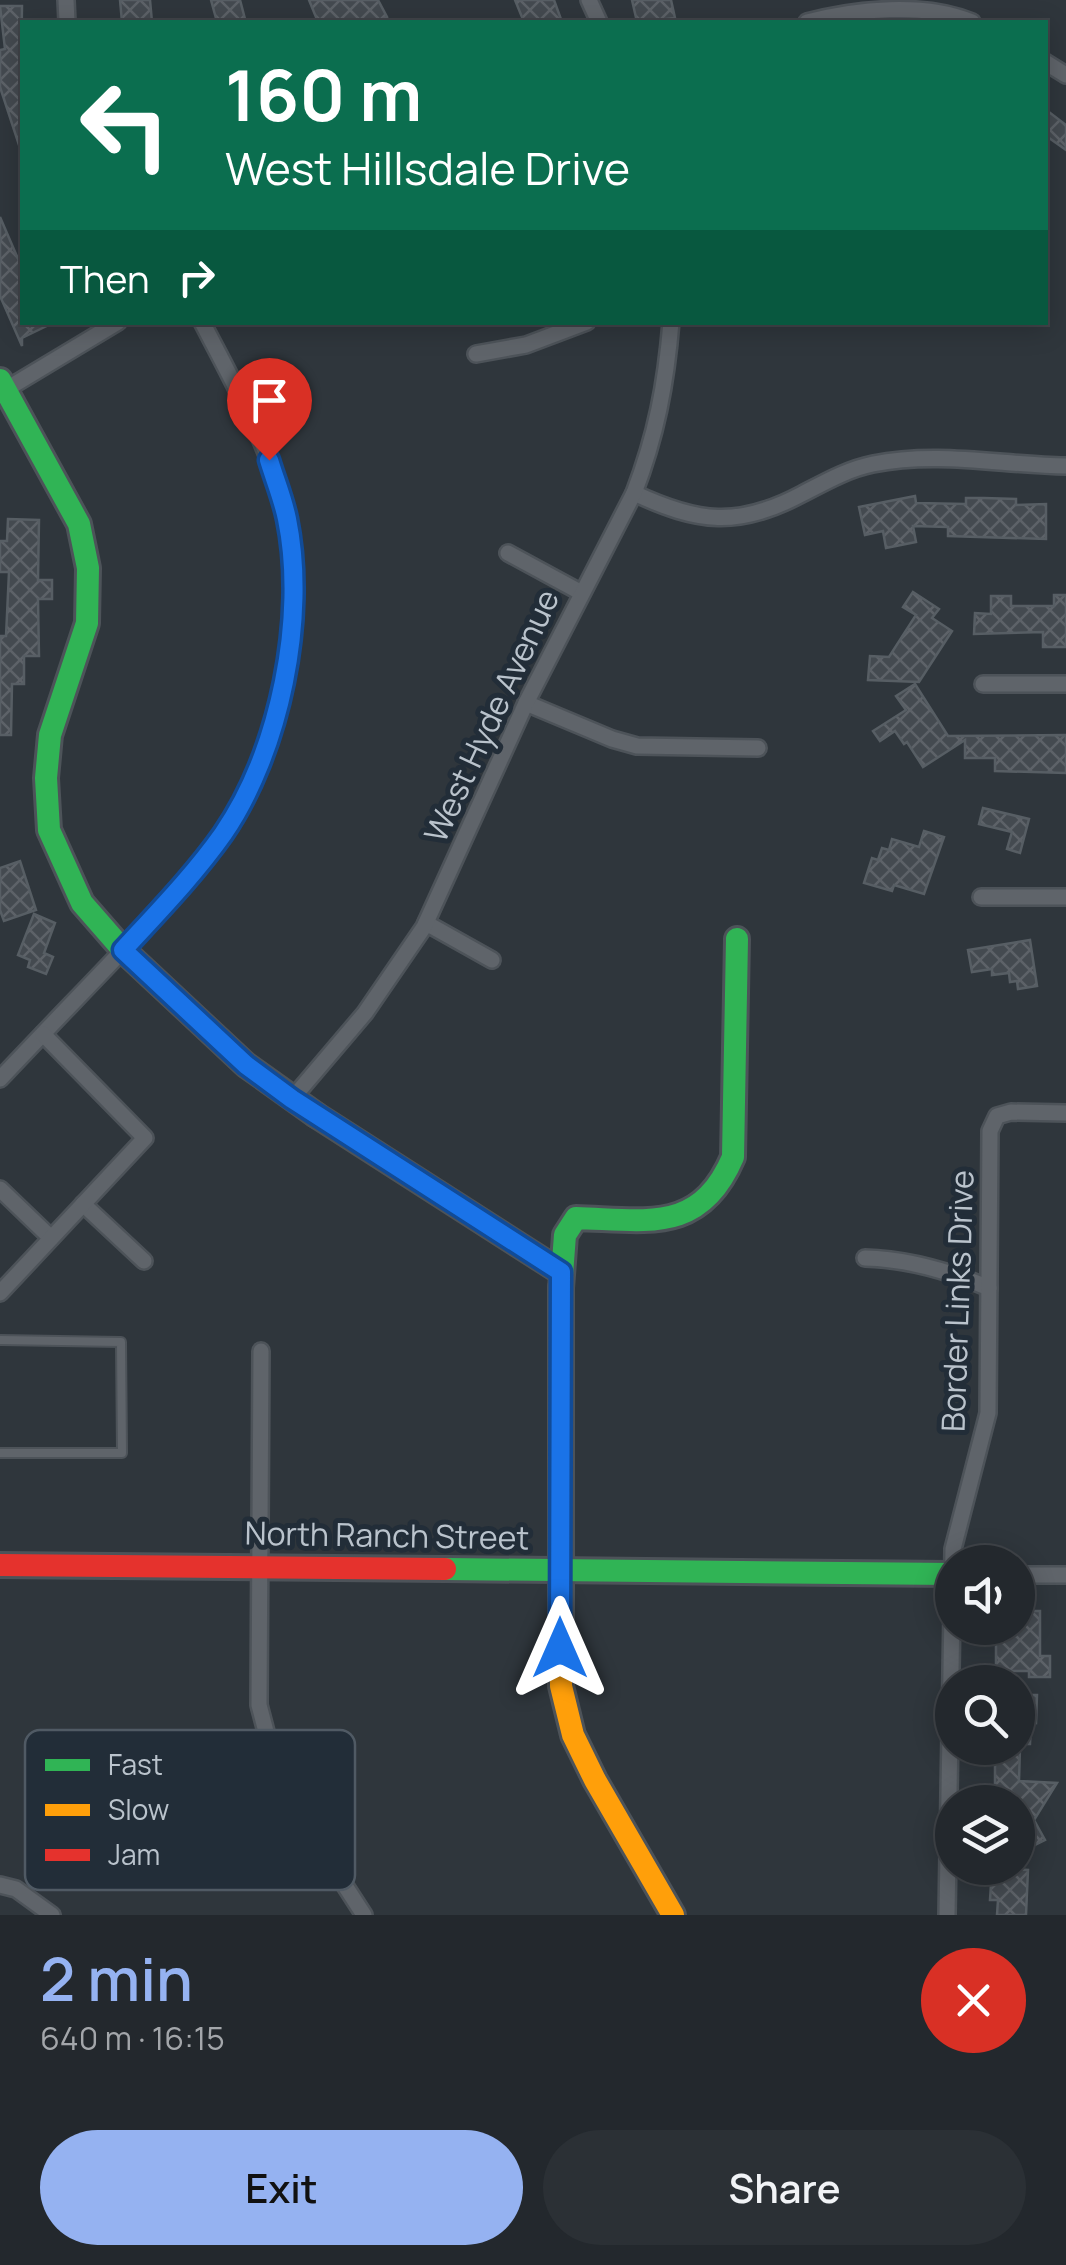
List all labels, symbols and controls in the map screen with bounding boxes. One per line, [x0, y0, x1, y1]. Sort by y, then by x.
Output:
text: 160 m [225, 46, 422, 142]
icon: left [60, 60, 190, 190]
text: West Hillsdale Drive [225, 137, 630, 199]
icon: right [169, 250, 224, 305]
text: Then [60, 252, 149, 304]
pin [227, 358, 312, 461]
icon: arrive [242, 373, 297, 428]
street label: West Hyde Avenue [413, 582, 569, 849]
street label: Border Links Drive [930, 1169, 984, 1433]
street label: North Ranch Street [244, 1511, 530, 1559]
map controls [935, 1545, 1035, 1885]
button: sound [935, 1545, 1035, 1645]
position arrow [508, 1596, 612, 1700]
button: search [935, 1665, 1035, 1765]
legend [25, 1730, 355, 1890]
text: Fast [108, 1745, 163, 1783]
button: layers [935, 1785, 1035, 1885]
text: Slow [108, 1790, 169, 1828]
text: Jam [108, 1835, 160, 1873]
text: 2 min [40, 1937, 193, 2019]
button: close [921, 1948, 1026, 2053]
text: 640 m · 16:15 [40, 2016, 225, 2060]
button: Exit [40, 2130, 523, 2245]
button: Share [543, 2130, 1026, 2245]

